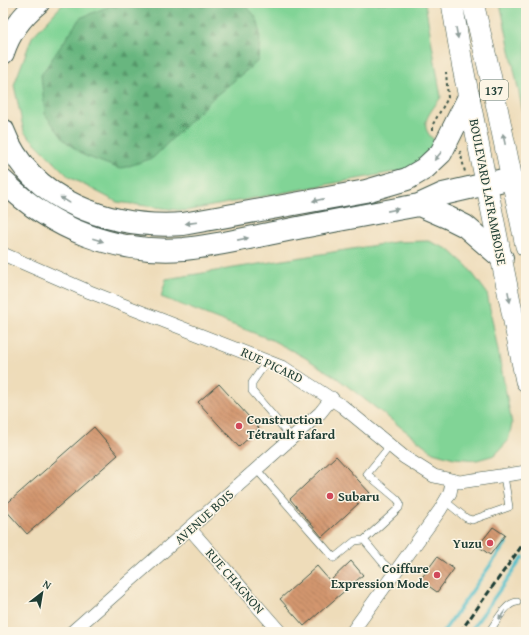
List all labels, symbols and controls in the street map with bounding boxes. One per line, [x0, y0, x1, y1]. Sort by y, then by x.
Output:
one-way arrow [454, 27, 460, 39]
road number: 137 [480, 80, 508, 100]
street label: BOULEVARD LAFRAMBOISE [464, 117, 512, 267]
one-way arrow [501, 133, 507, 146]
one-way arrow [433, 151, 442, 161]
one-way arrow [59, 197, 71, 204]
one-way arrow [312, 197, 325, 203]
one-way arrow [387, 206, 399, 212]
one-way arrow [184, 220, 197, 226]
one-way arrow [237, 235, 249, 241]
one-way arrow [92, 237, 104, 243]
one-way arrow [507, 291, 513, 303]
street label: RUE PICARD [238, 342, 306, 388]
place label: Construction Tétrault Fafard [247, 410, 336, 444]
marker: Construction Tétrault Fafard [234, 421, 244, 431]
street label: AVENUE BOIS [170, 485, 238, 549]
place label: Subaru [338, 487, 380, 506]
marker: Subaru [325, 491, 335, 501]
place label: Yuzu [453, 534, 483, 553]
marker: Yuzu [485, 538, 495, 548]
street label: RUE CHAGNON [201, 544, 269, 618]
place label: Coiffure Expression Mode [331, 559, 429, 593]
marker: Coiffure Expression Mode [432, 570, 442, 580]
north arrow [22, 573, 62, 613]
text: N [40, 576, 55, 594]
one-way arrow [498, 610, 506, 620]

